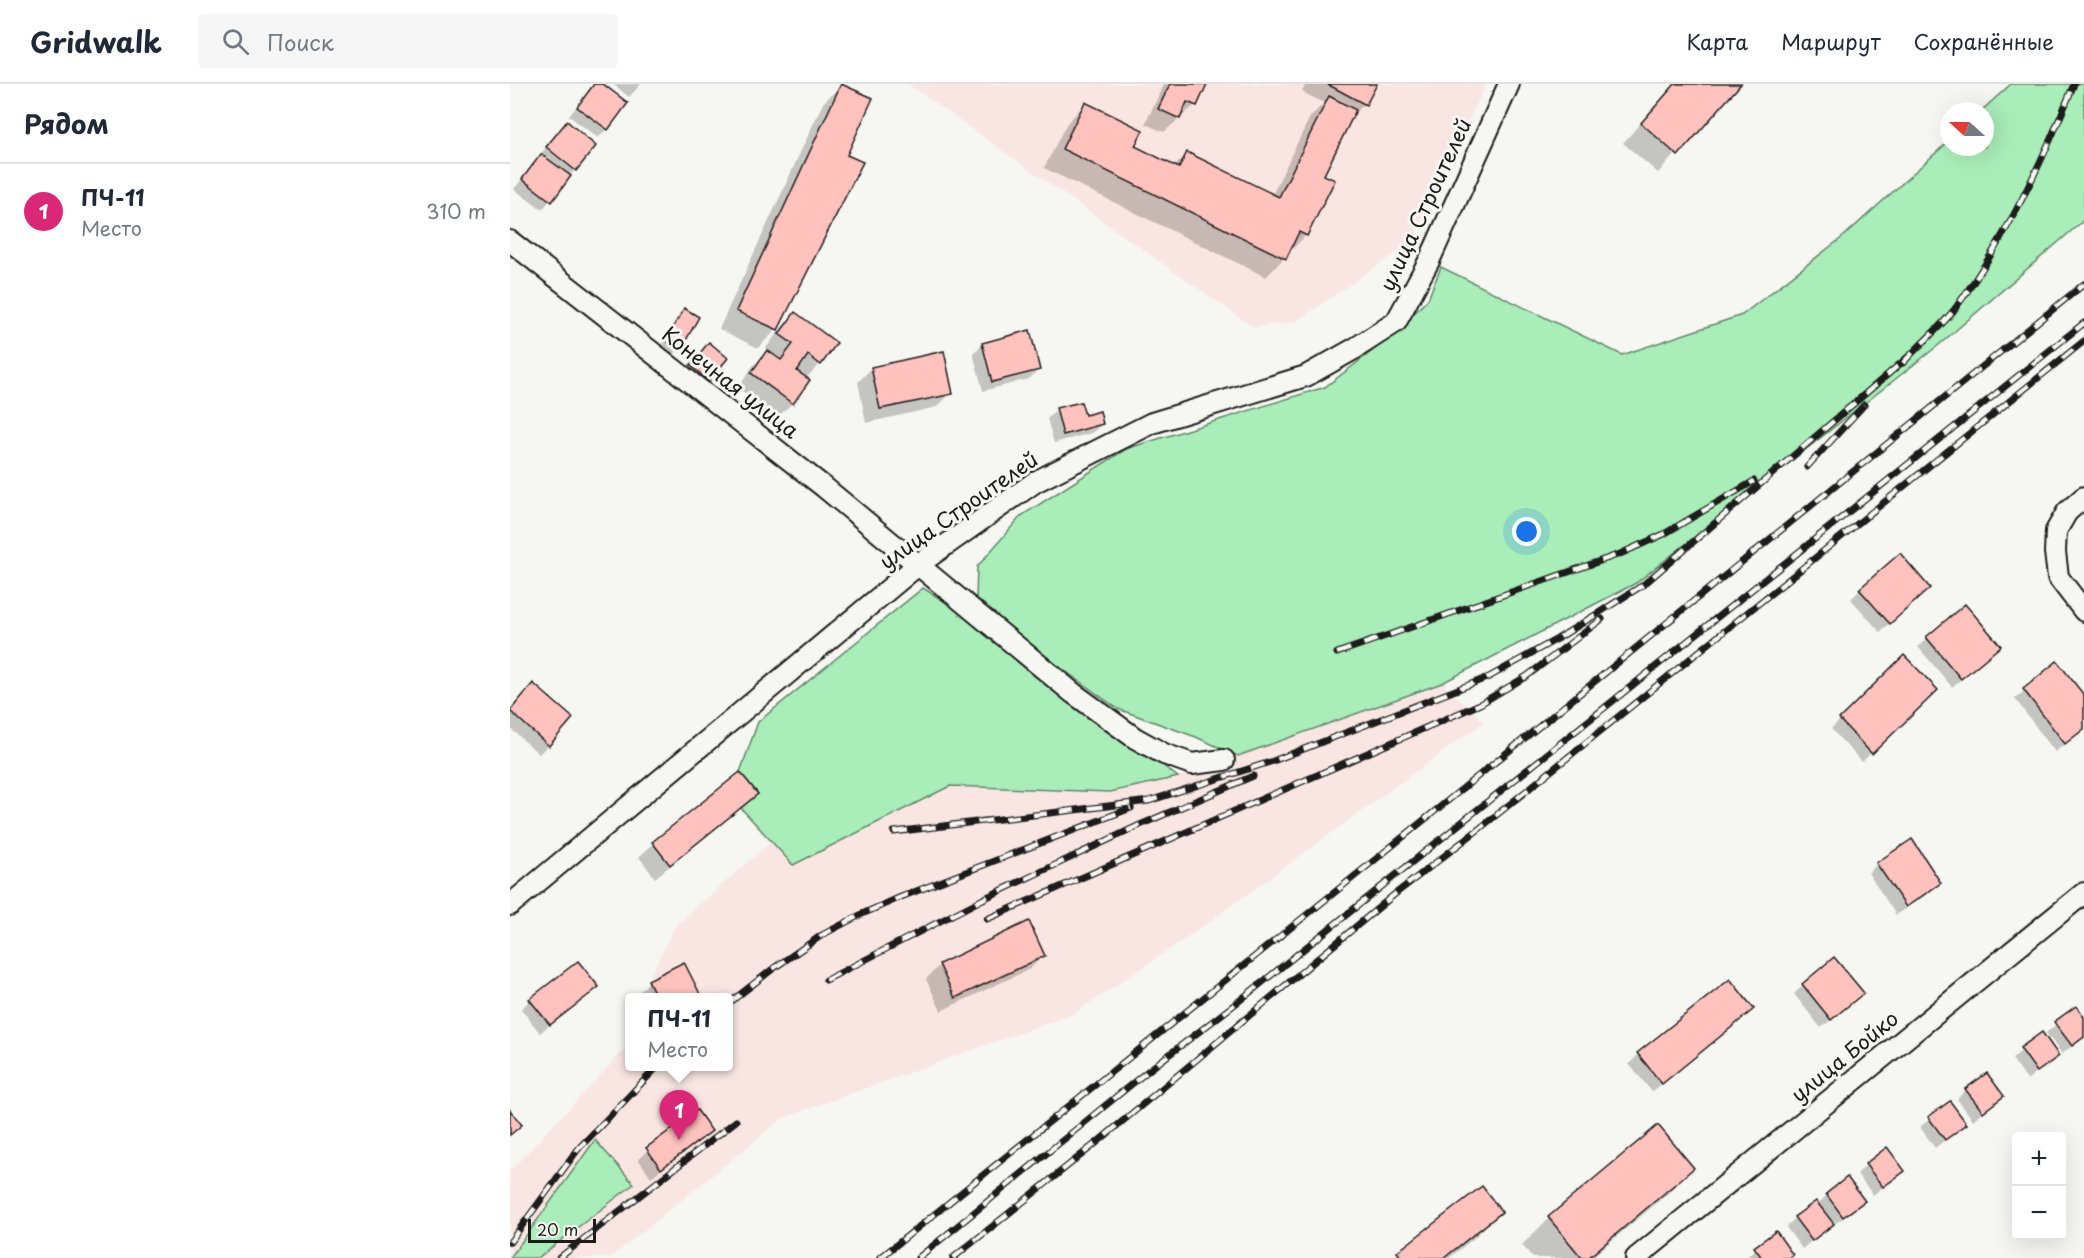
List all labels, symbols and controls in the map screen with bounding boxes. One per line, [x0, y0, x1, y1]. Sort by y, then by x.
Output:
search box [198, 14, 618, 68]
text: Gridwalk [30, 20, 162, 63]
icon: search [219, 25, 252, 58]
text: Поиск [267, 25, 334, 58]
text: Карта [1687, 25, 1748, 57]
text: Маршрут [1781, 25, 1881, 57]
text: Сохранённые [1914, 25, 2054, 57]
north arrow [1940, 102, 1994, 156]
text: Рядом [24, 104, 109, 143]
street label: улица Строителей [1370, 112, 1478, 296]
text: ПЧ-11 [81, 180, 145, 213]
text: 1 [39, 196, 48, 226]
text: 310 m [426, 196, 486, 226]
text: Место [81, 213, 142, 243]
street label: Конечная улица [656, 318, 807, 446]
street label: улица Строителей [872, 442, 1044, 576]
your location [1512, 517, 1541, 546]
popup [625, 993, 733, 1071]
text: ПЧ-11 [647, 1001, 711, 1034]
street label: улица Бойко [1783, 1002, 1905, 1109]
text: Место [647, 1034, 708, 1064]
pin: 1 [660, 1090, 698, 1140]
map controls [2012, 1132, 2066, 1240]
button: + [2012, 1132, 2066, 1186]
button: − [2012, 1186, 2066, 1240]
scale bar [528, 1216, 596, 1244]
text: 20 m [537, 1217, 578, 1241]

